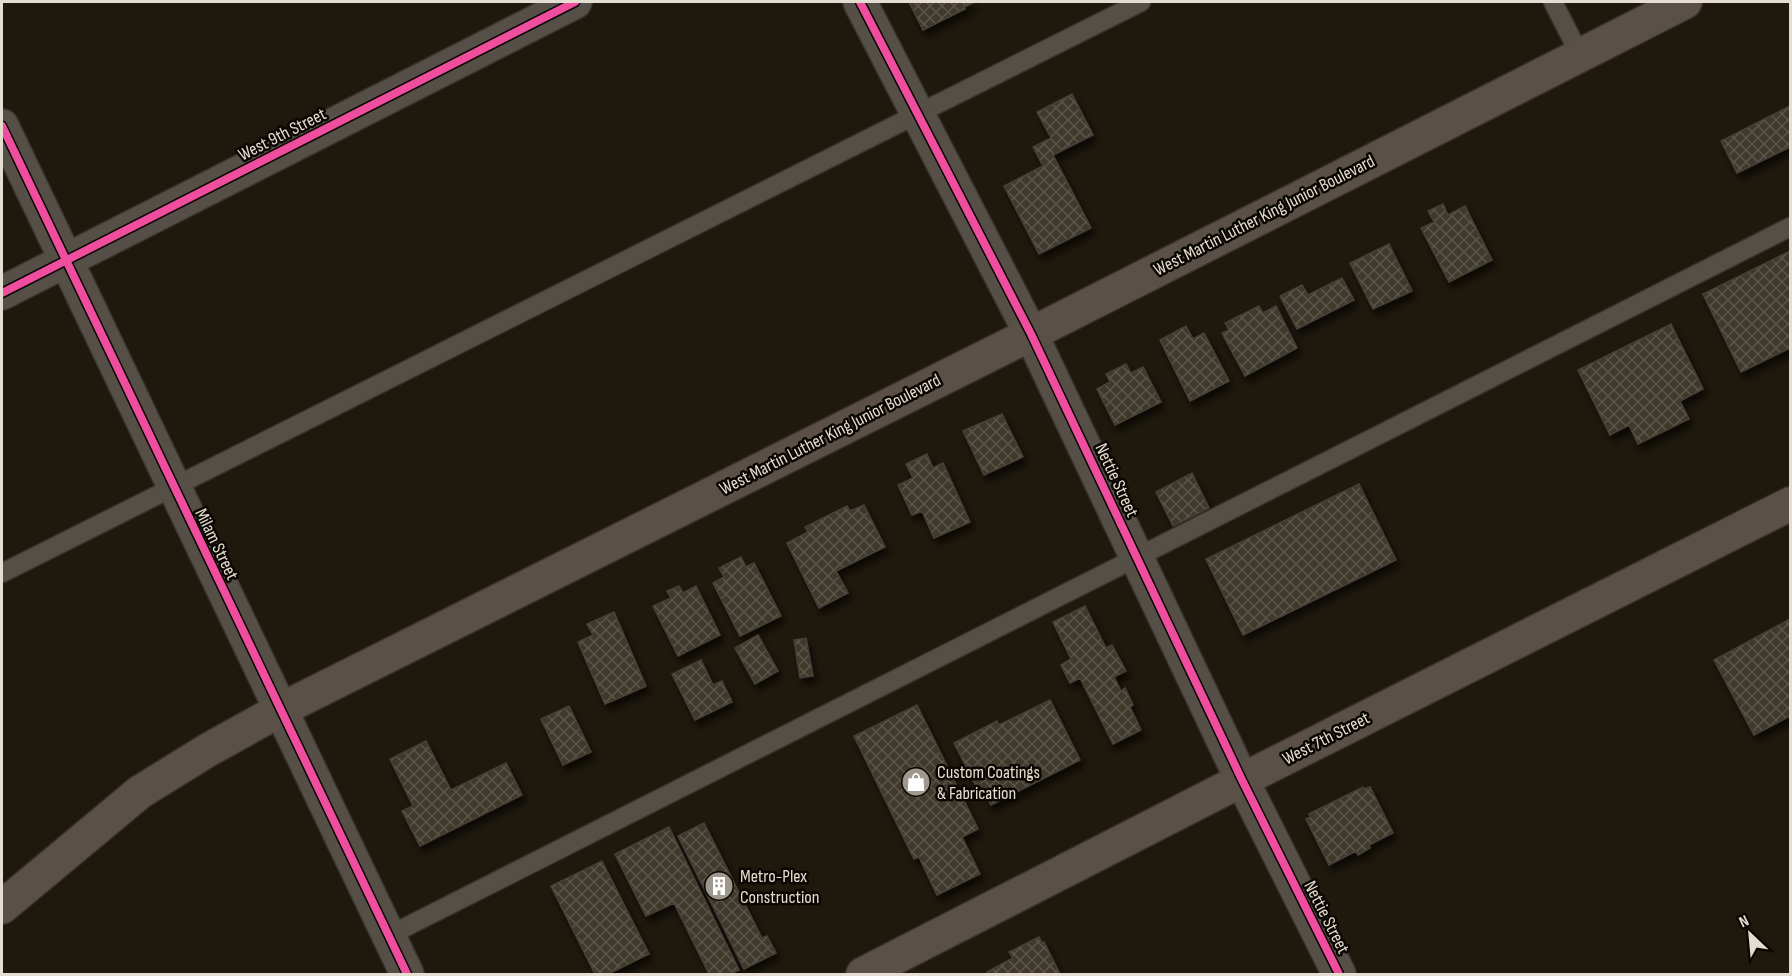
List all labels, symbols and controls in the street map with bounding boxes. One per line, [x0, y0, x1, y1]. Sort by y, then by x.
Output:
street label: West 9th Street [235, 103, 330, 166]
street label: West Martin Luther King Junior Boulevard [1150, 150, 1378, 280]
street label: West Martin Luther King Junior Boulevard [716, 369, 944, 499]
street label: Nettie Street [1090, 440, 1143, 521]
street label: Milam Street [190, 505, 243, 584]
street label: West 7th Street [1279, 707, 1374, 769]
place label: Custom Coatings & Fabrication [937, 762, 1040, 804]
shop icon: Custom Coatings & Fabrication [900, 766, 932, 798]
place label: Metro-Plex Construction [740, 866, 820, 908]
building icon: Metro-Plex Construction [703, 870, 735, 902]
street label: Nettie Street [1299, 877, 1354, 958]
north arrow [1720, 904, 1780, 964]
text: N [1736, 911, 1752, 932]

